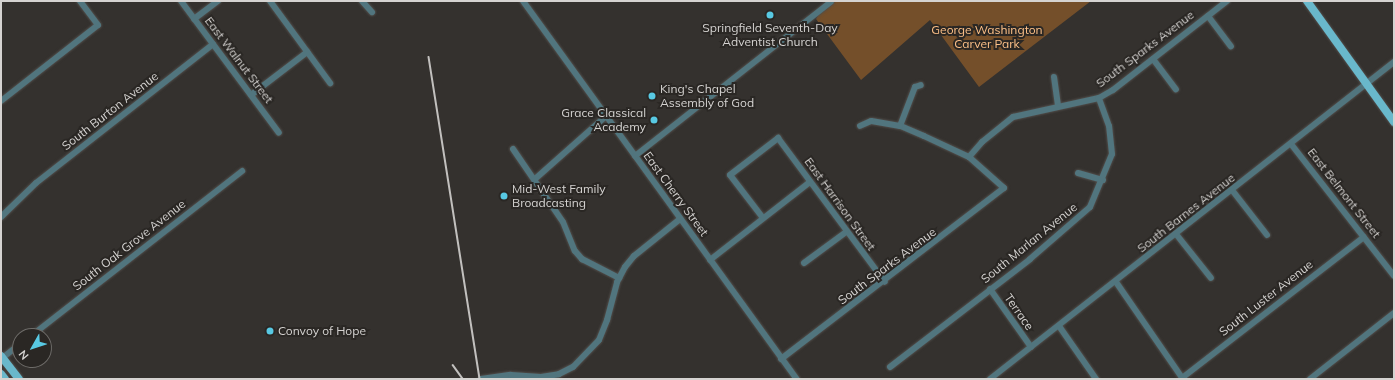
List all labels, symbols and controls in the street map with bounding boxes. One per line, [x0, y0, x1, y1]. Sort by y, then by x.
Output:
street label: South Sparks Avenue [1093, 8, 1197, 90]
marker: Springfield Seventh-Day Adventist Church [765, 10, 775, 20]
street label: East Walnut Street [202, 14, 276, 106]
place label: Springfield Seventh-Day Adventist Church [702, 21, 838, 49]
park label: George Washington Carver Park [931, 23, 1043, 51]
street label: South Burton Avenue [59, 69, 161, 153]
place label: King's Chapel Assembly of God [660, 82, 754, 110]
marker: King's Chapel Assembly of God [647, 91, 657, 101]
place label: Grace Classical Academy [561, 106, 646, 134]
marker: Grace Classical Academy [649, 115, 659, 125]
street label: East Belmont Street [1305, 145, 1383, 241]
street label: East Cherry Street [641, 149, 711, 239]
street label: East Harrison Street [801, 155, 879, 253]
street label: South Barnes Avenue [1134, 170, 1238, 256]
place label: Mid-West Family Broadcasting [512, 182, 606, 210]
marker: Mid-West Family Broadcasting [499, 191, 509, 201]
street label: South Oak Grove Avenue [70, 197, 188, 293]
street label: South Marlan Avenue [978, 200, 1080, 286]
street label: South Sparks Avenue [835, 225, 939, 307]
street label: South Luster Avenue [1216, 257, 1316, 339]
street label: Terrace [1001, 291, 1037, 333]
place label: Convoy of Hope [278, 324, 366, 338]
marker: Convoy of Hope [265, 326, 275, 336]
north arrow [12, 328, 52, 368]
text: N [15, 347, 32, 363]

